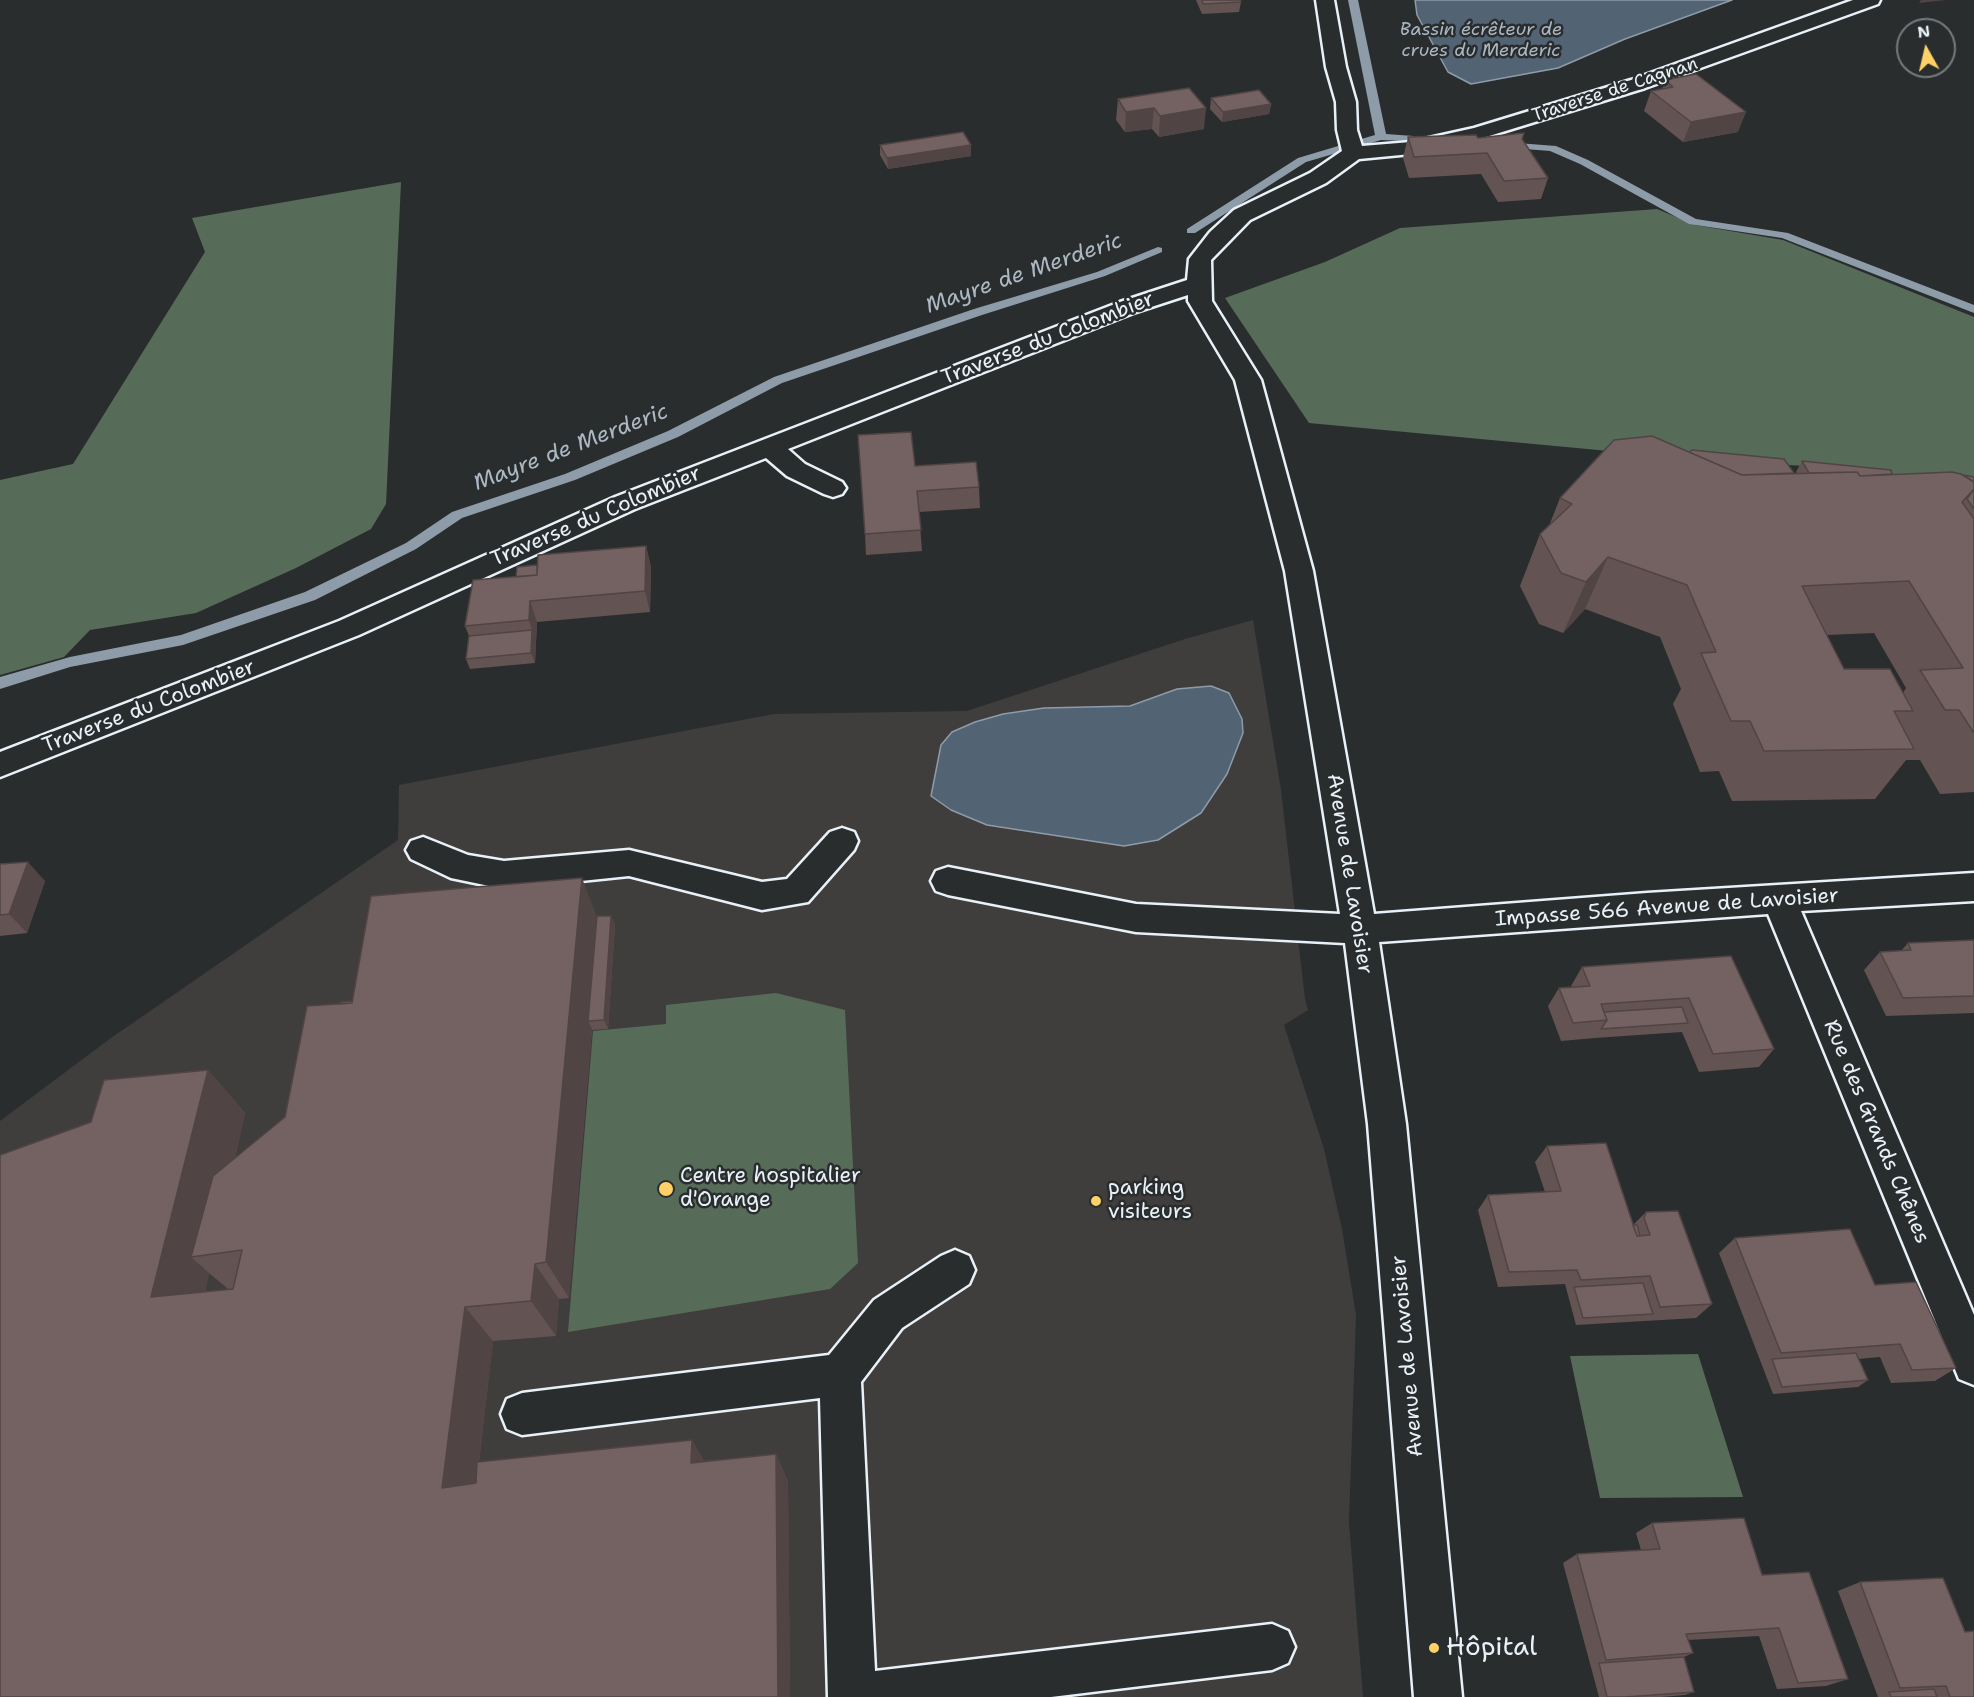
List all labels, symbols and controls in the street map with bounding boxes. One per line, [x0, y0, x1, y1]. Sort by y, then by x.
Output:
north arrow [1896, 18, 1956, 78]
water label: Bassin écrêteur de crues du Merderic [1400, 19, 1562, 62]
text: N [1916, 20, 1931, 43]
street label: Traverse de Cagnan [1529, 53, 1701, 127]
water label: Mayre de Merderic [922, 228, 1126, 320]
street label: Traverse du Colombier [938, 287, 1158, 391]
water label: Mayre de Merderic [470, 399, 672, 497]
street label: Traverse du Colombier [487, 461, 705, 573]
street label: Traverse du Colombier [39, 655, 259, 759]
street label: Avenue de Lavoisier [1321, 772, 1377, 976]
street label: Impasse 566 Avenue de Lavoisier [1494, 883, 1840, 933]
street label: Rue des Grands Chênes [1817, 1017, 1935, 1247]
place label: Centre hospitalier d'Orange [680, 1164, 861, 1214]
place label: parking visiteurs [1108, 1176, 1192, 1226]
marker: Centre hospitalier d'Orange [657, 1180, 675, 1198]
marker: parking visiteurs [1089, 1194, 1103, 1208]
street label: Avenue de Lavoisier [1387, 1254, 1429, 1458]
place label: Hôpital [1446, 1632, 1537, 1664]
marker: Hôpital [1427, 1641, 1441, 1655]

